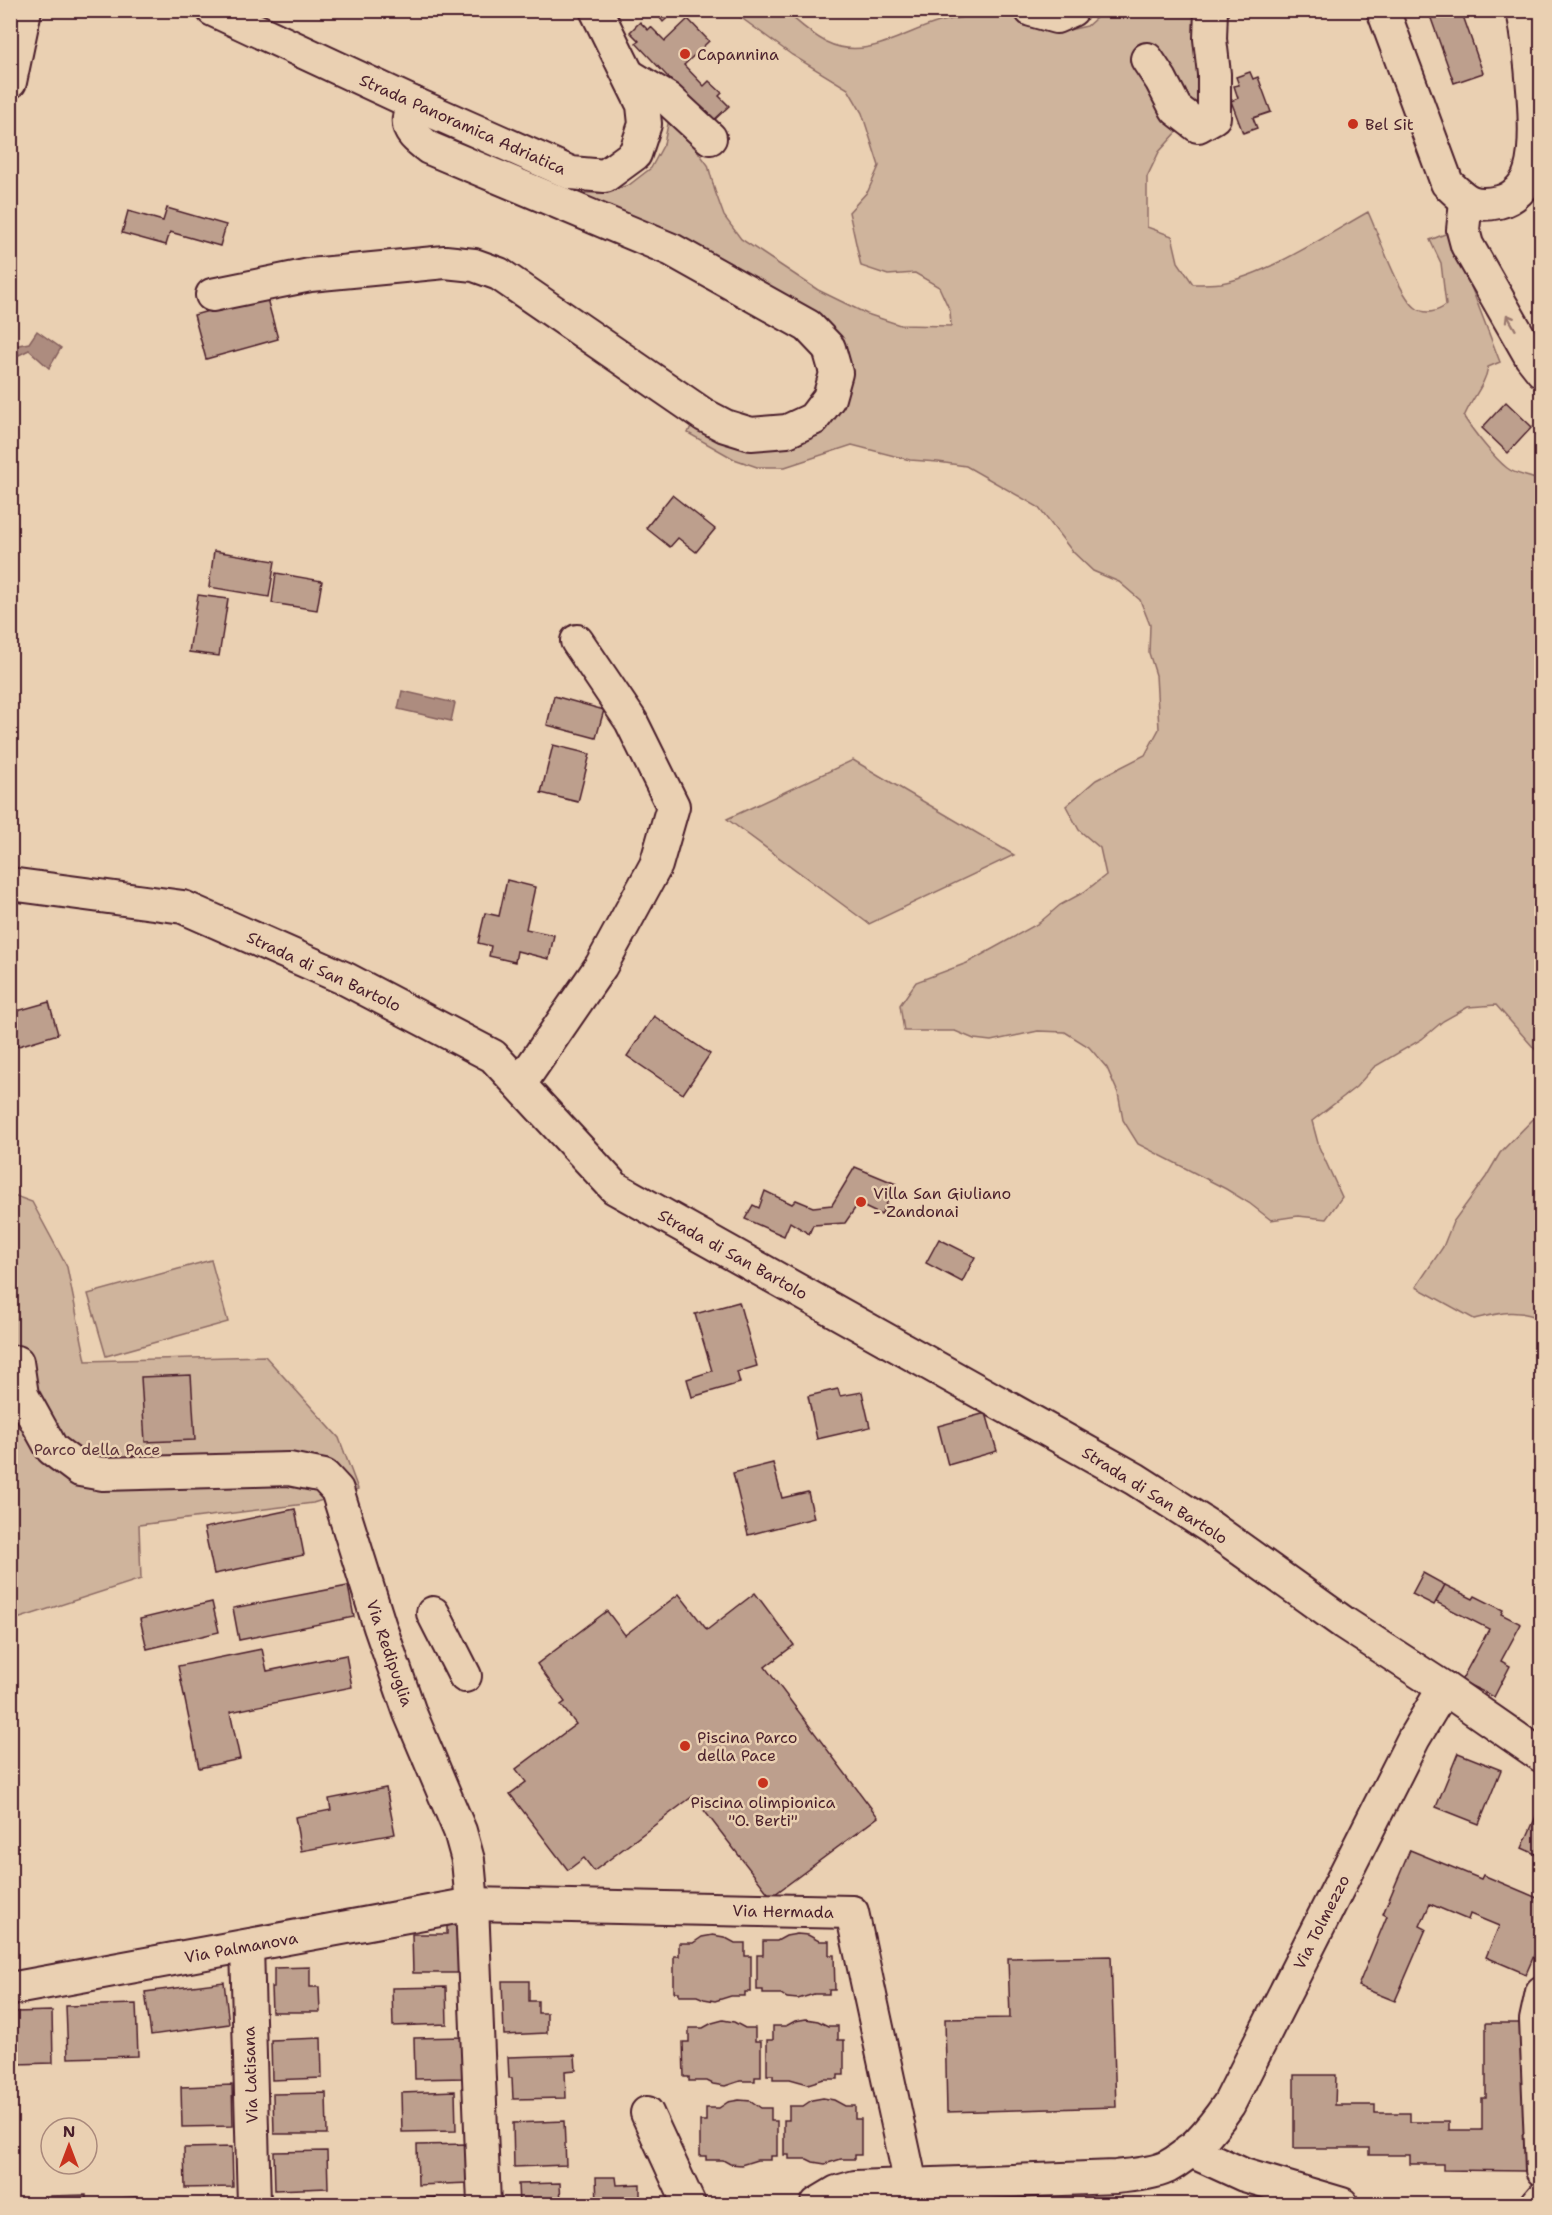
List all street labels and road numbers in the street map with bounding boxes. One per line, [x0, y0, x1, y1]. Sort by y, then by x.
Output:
street label: Strada Panoramica Adriatica [356, 69, 569, 180]
street label: Strada di San Bartolo [243, 926, 404, 1016]
street label: Strada di San Bartolo [654, 1205, 811, 1304]
street label: Strada di San Bartolo [1078, 1442, 1231, 1549]
street label: Via Redipuglia [361, 1597, 418, 1709]
street label: Via Tolmezzo [1289, 1871, 1354, 1973]
street label: Via Hermada [732, 1900, 834, 1923]
street label: Via Palmanova [183, 1927, 299, 1968]
street label: Via Latisana [238, 2026, 263, 2124]

